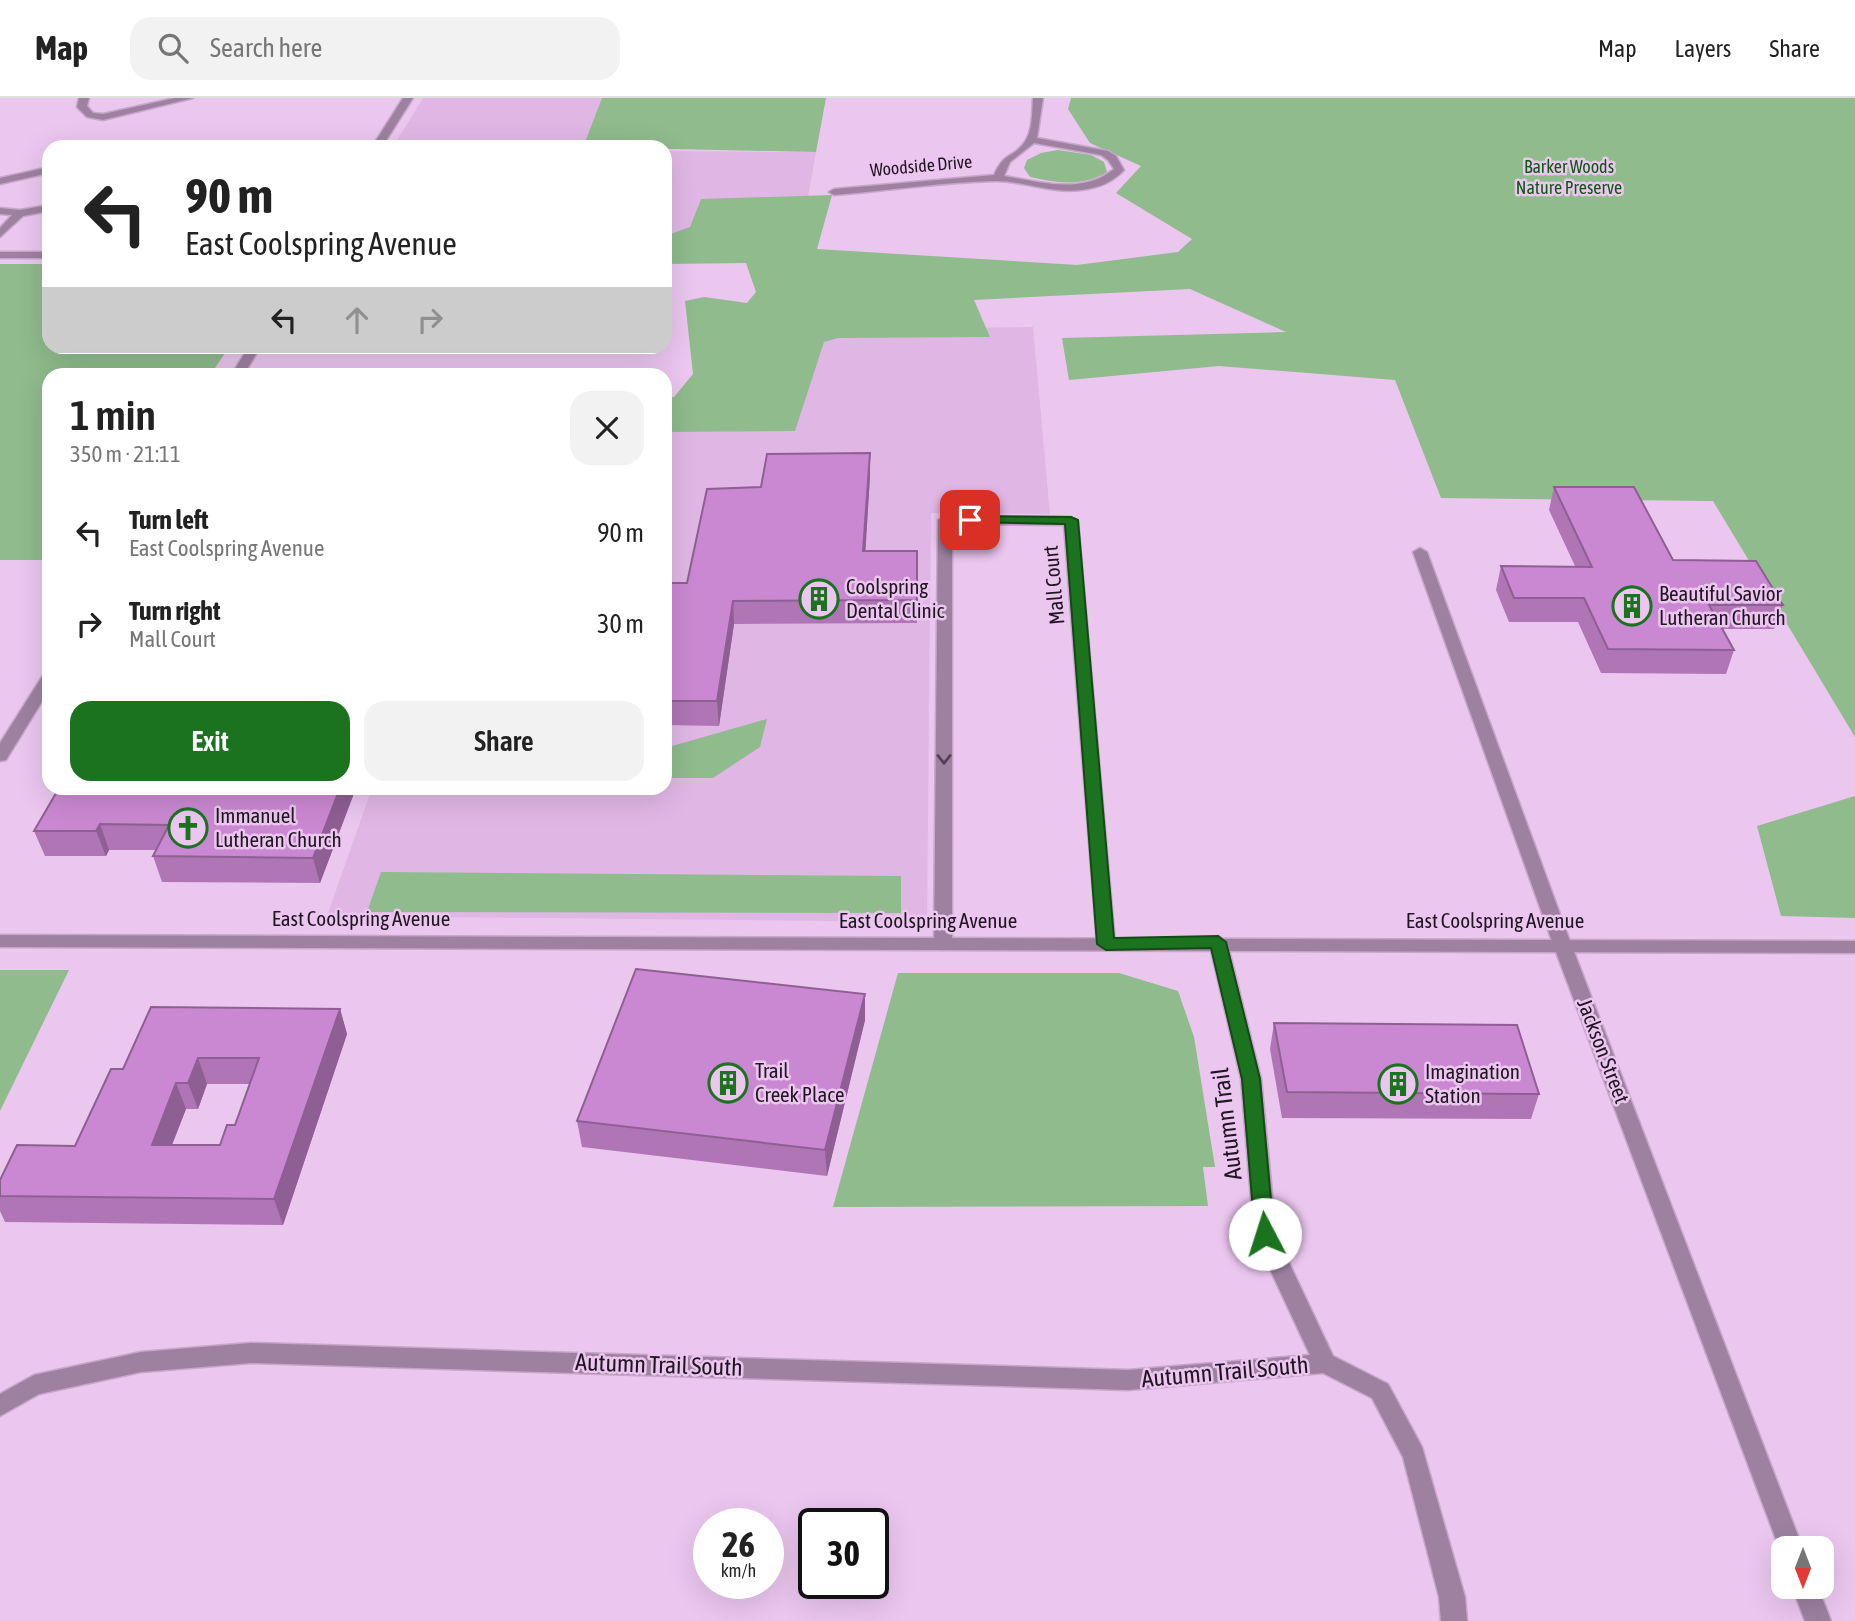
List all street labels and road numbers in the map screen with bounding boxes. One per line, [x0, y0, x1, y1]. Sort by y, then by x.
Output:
street label: Woodside Drive [869, 151, 973, 180]
street label: Mall Court [1038, 545, 1068, 626]
street label: East Coolspring Avenue [272, 906, 450, 930]
street label: East Coolspring Avenue [839, 908, 1017, 932]
street label: East Coolspring Avenue [1406, 908, 1584, 932]
street label: Jackson Street [1573, 995, 1635, 1106]
street label: Autumn Trail [1206, 1066, 1247, 1182]
street label: Autumn Trail South [575, 1348, 743, 1381]
street label: Autumn Trail South [1140, 1351, 1310, 1392]

